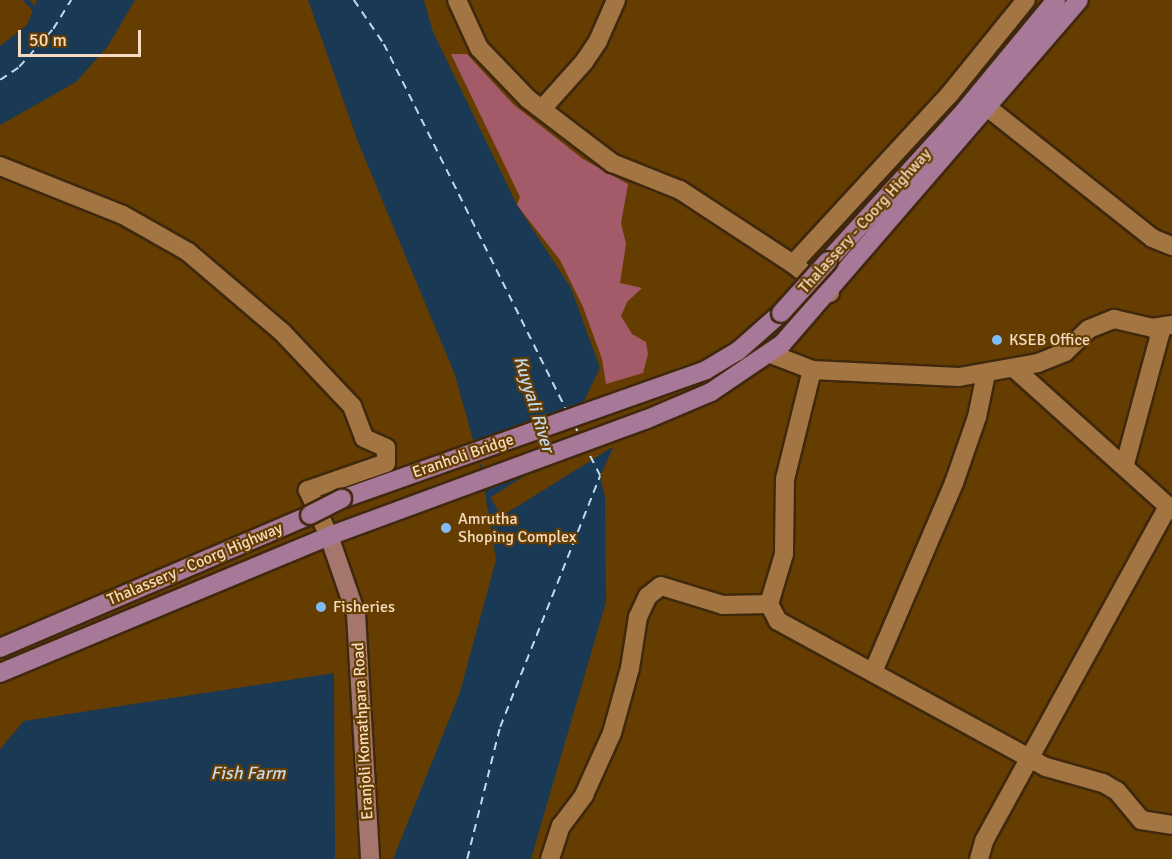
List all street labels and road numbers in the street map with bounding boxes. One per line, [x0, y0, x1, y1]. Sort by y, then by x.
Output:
street label: Thalassery - Coorg Highway [795, 144, 935, 298]
street label: Eranholi Bridge [410, 430, 516, 482]
street label: Thalassery - Coorg Highway [104, 518, 286, 610]
street label: Eranjoli Komathpara Road [349, 642, 377, 820]

